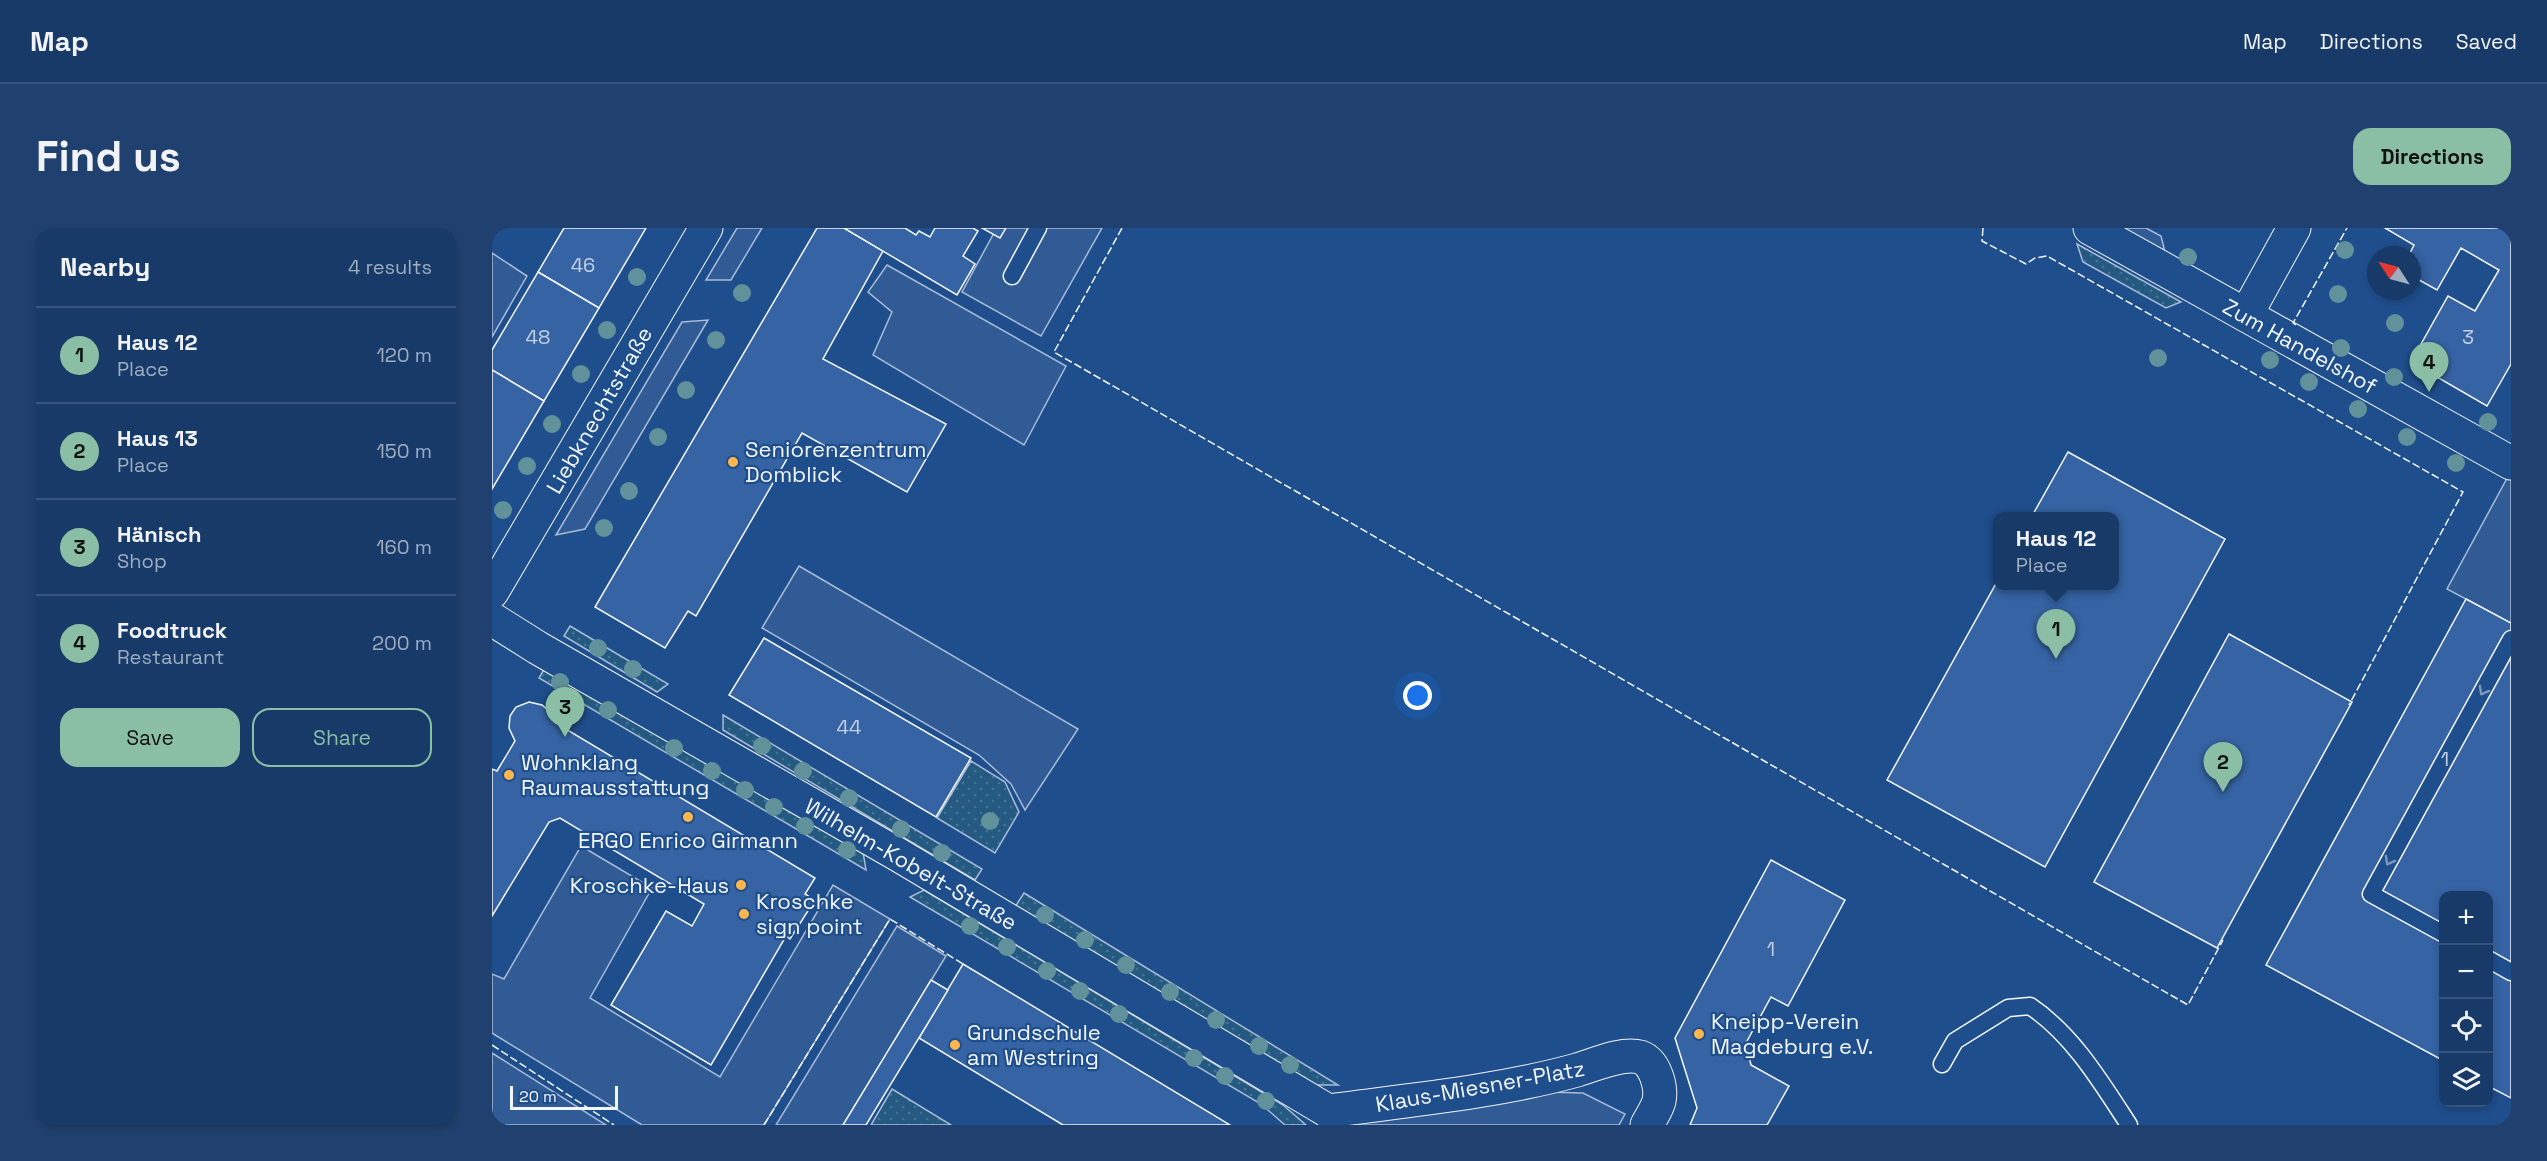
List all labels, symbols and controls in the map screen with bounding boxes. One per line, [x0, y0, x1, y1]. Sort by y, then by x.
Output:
text: Map [30, 23, 89, 59]
text: Map [2243, 28, 2287, 55]
text: Directions [2320, 28, 2423, 55]
text: Saved [2456, 28, 2517, 55]
button: Directions [2353, 128, 2511, 185]
text: Find us [36, 130, 181, 183]
north arrow [2367, 246, 2421, 300]
text: Nearby [60, 250, 150, 284]
house number: 46 [571, 252, 595, 278]
text: 4 results [348, 254, 432, 280]
street label: Zum Handelshof [2218, 292, 2382, 400]
street label: Liebknechtstraße [540, 321, 658, 499]
house number: 48 [526, 324, 550, 350]
house number: 3 [2462, 324, 2474, 350]
text: Haus 12 [117, 328, 198, 356]
text: 1 [75, 342, 84, 368]
text: 120 m [376, 342, 432, 368]
pin: 4 [2410, 342, 2448, 392]
text: Place [117, 356, 169, 382]
text: Haus 13 [117, 424, 198, 452]
place label: Seniorenzentrum Domblick [745, 435, 926, 488]
text: 2 [74, 438, 85, 464]
text: 150 m [377, 438, 432, 464]
text: Place [117, 452, 169, 478]
marker: Seniorenzentrum Domblick [726, 455, 740, 469]
popup [1993, 512, 2119, 590]
text: Hänisch [117, 520, 202, 548]
text: Haus 12 [2016, 524, 2096, 552]
text: 3 [73, 534, 86, 560]
text: 160 m [376, 534, 432, 560]
text: Shop [117, 548, 167, 574]
text: Place [2016, 552, 2068, 578]
pin: 1 [2036, 610, 2076, 659]
text: Foodtruck [117, 616, 227, 644]
text: 4 [73, 630, 86, 656]
text: 200 m [372, 630, 432, 656]
text: Restaurant [117, 644, 224, 670]
your location [1403, 681, 1432, 710]
one-way arrow [2479, 685, 2490, 695]
pin: 3 [546, 688, 584, 737]
button: Save [60, 708, 240, 767]
button: Share [252, 708, 432, 767]
house number: 44 [837, 714, 862, 740]
pin: 2 [2204, 742, 2242, 792]
house number: 1 [2441, 746, 2449, 772]
place label: Wohnklang Raumausstattung [521, 748, 709, 801]
marker: Wohnklang Raumausstattung [502, 768, 516, 782]
street label: Wilhelm-Kobelt-Straße [800, 792, 1022, 936]
marker: ERGO Enrico Girmann [681, 810, 695, 824]
place label: ERGO Enrico Girmann [578, 826, 798, 854]
one-way arrow [2385, 855, 2396, 866]
place label: Kroschke-Haus [570, 871, 729, 899]
marker: Kroschke-Haus [734, 878, 748, 892]
place label: Kroschke sign point [756, 887, 863, 940]
map controls [2439, 891, 2493, 1107]
button: + [2439, 891, 2493, 945]
marker: Kroschke sign point [737, 907, 751, 921]
house number: 1 [1767, 936, 1775, 962]
button: − [2439, 945, 2493, 999]
button: locate [2439, 999, 2493, 1053]
place label: Kneipp-Verein Magdeburg e.V. [1711, 1007, 1873, 1060]
place label: Grundschule am Westring [967, 1018, 1101, 1071]
marker: Kneipp-Verein Magdeburg e.V. [1692, 1027, 1706, 1041]
marker: Grundschule am Westring [948, 1038, 962, 1052]
button: layers [2439, 1053, 2493, 1107]
street label: Klaus-Miesner-Platz [1373, 1054, 1587, 1118]
scale bar [510, 1083, 618, 1110]
text: 20 m [519, 1086, 557, 1107]

